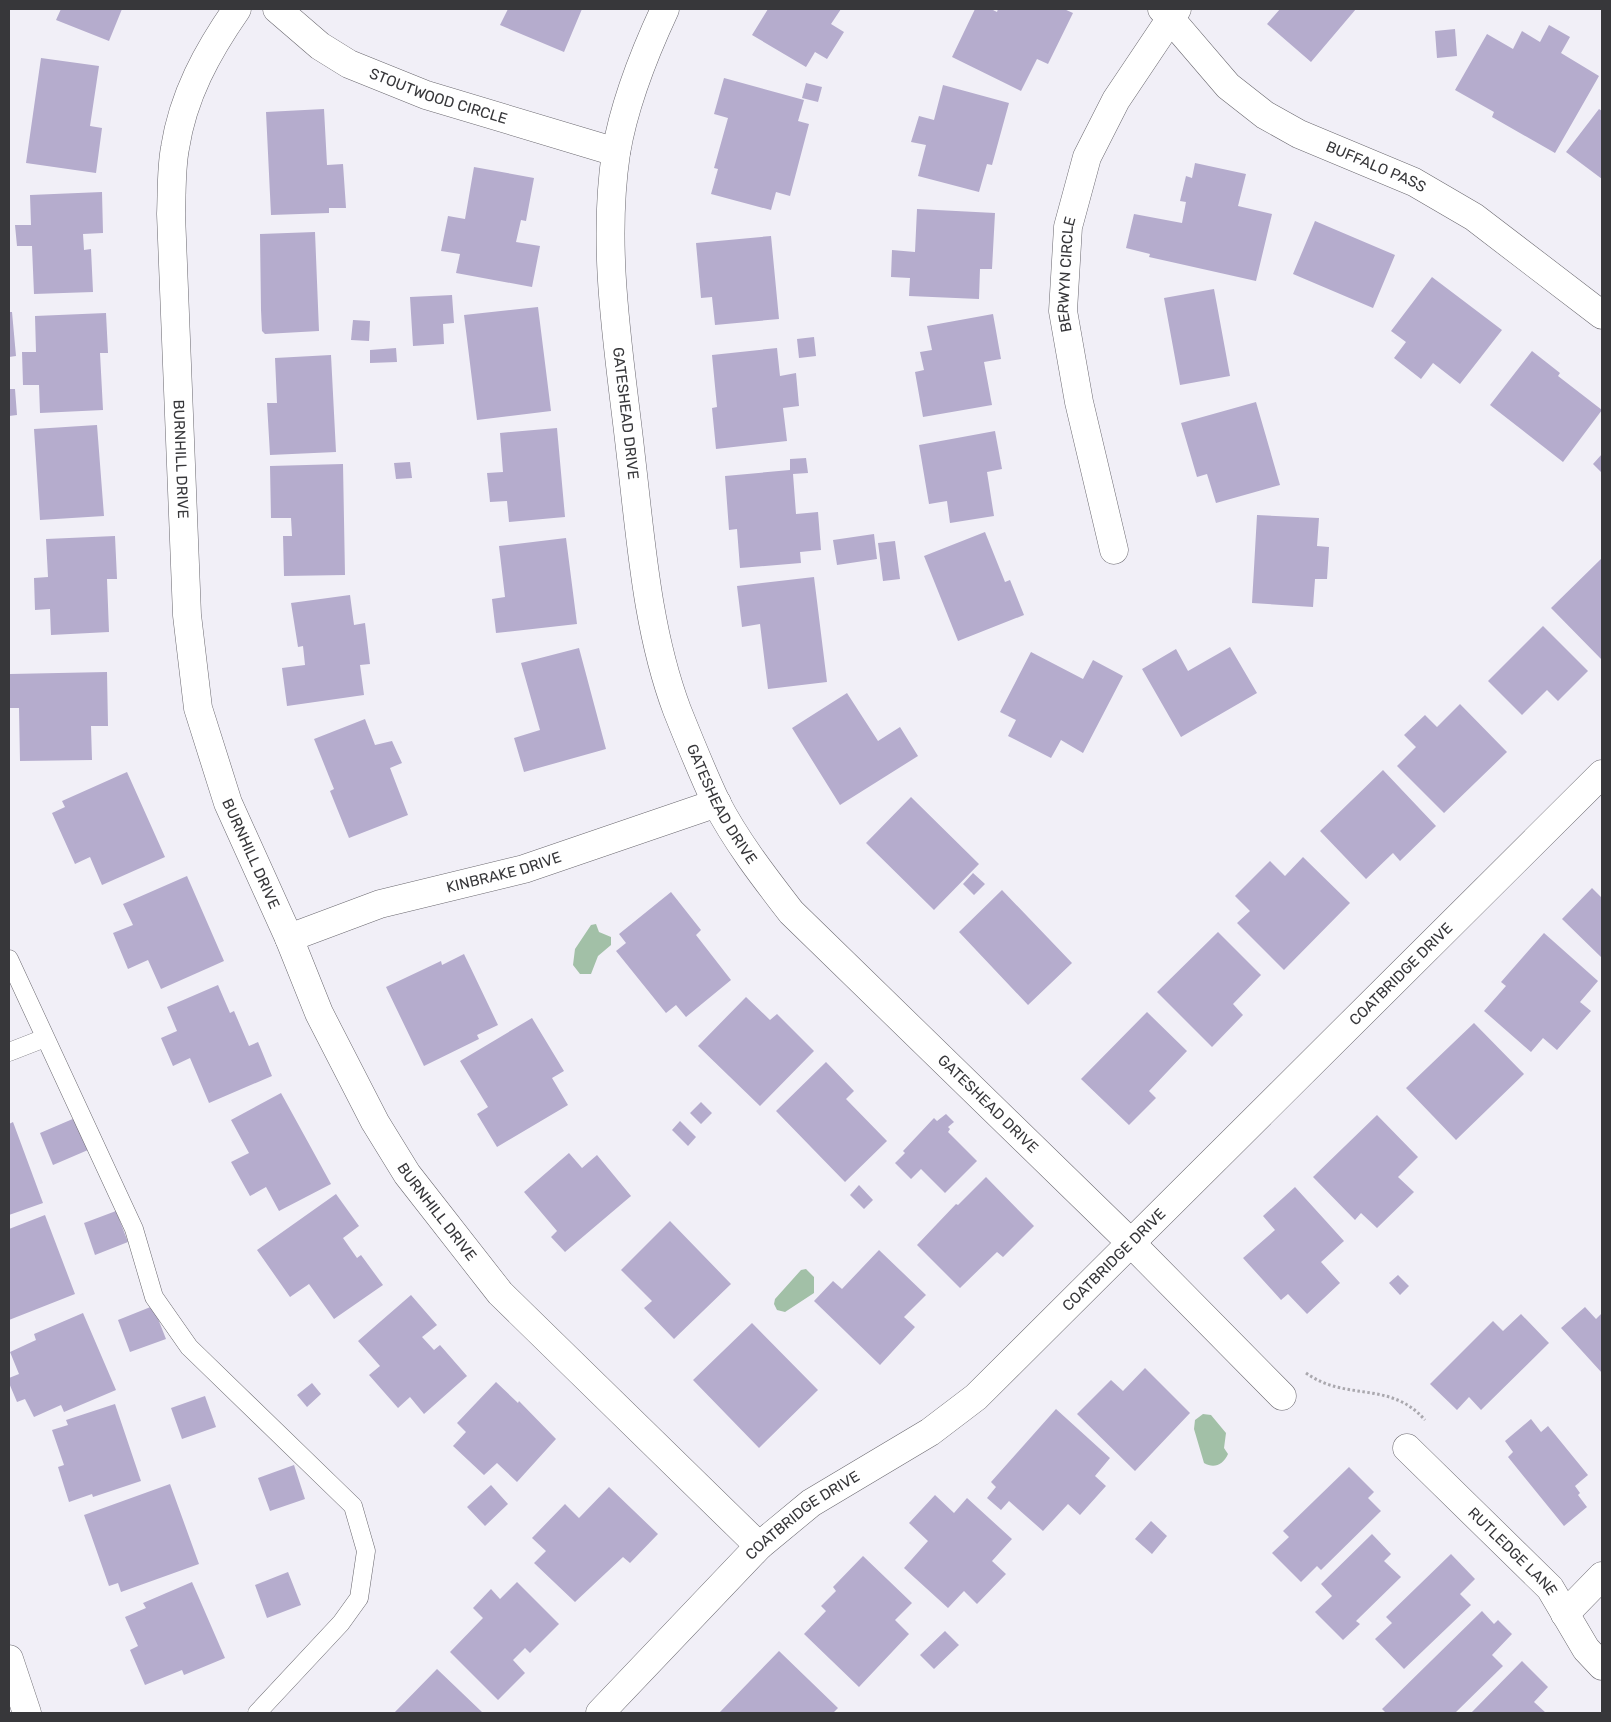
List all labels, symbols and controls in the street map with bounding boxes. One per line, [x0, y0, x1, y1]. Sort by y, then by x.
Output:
street label: STOUTWOOD CIRCLE [367, 64, 510, 128]
street label: BUFFALO PASS [1323, 137, 1429, 196]
street label: BERWYN CIRCLE [1054, 215, 1079, 334]
street label: GATESHEAD DRIVE [609, 346, 643, 480]
street label: BURNHILL DRIVE [169, 399, 192, 519]
street label: GATESHEAD DRIVE [683, 741, 761, 867]
street label: BURNHILL DRIVE [218, 796, 284, 912]
street label: KINBRAKE DRIVE [445, 848, 564, 897]
street label: COATBRIDGE DRIVE [1346, 919, 1456, 1029]
street label: GATESHEAD DRIVE [934, 1051, 1042, 1157]
street label: BURNHILL DRIVE [393, 1160, 480, 1264]
street label: COATBRIDGE DRIVE [1059, 1205, 1169, 1315]
street label: COATBRIDGE DRIVE [742, 1467, 863, 1564]
street label: RUTLEDGE LANE [1464, 1504, 1561, 1598]

